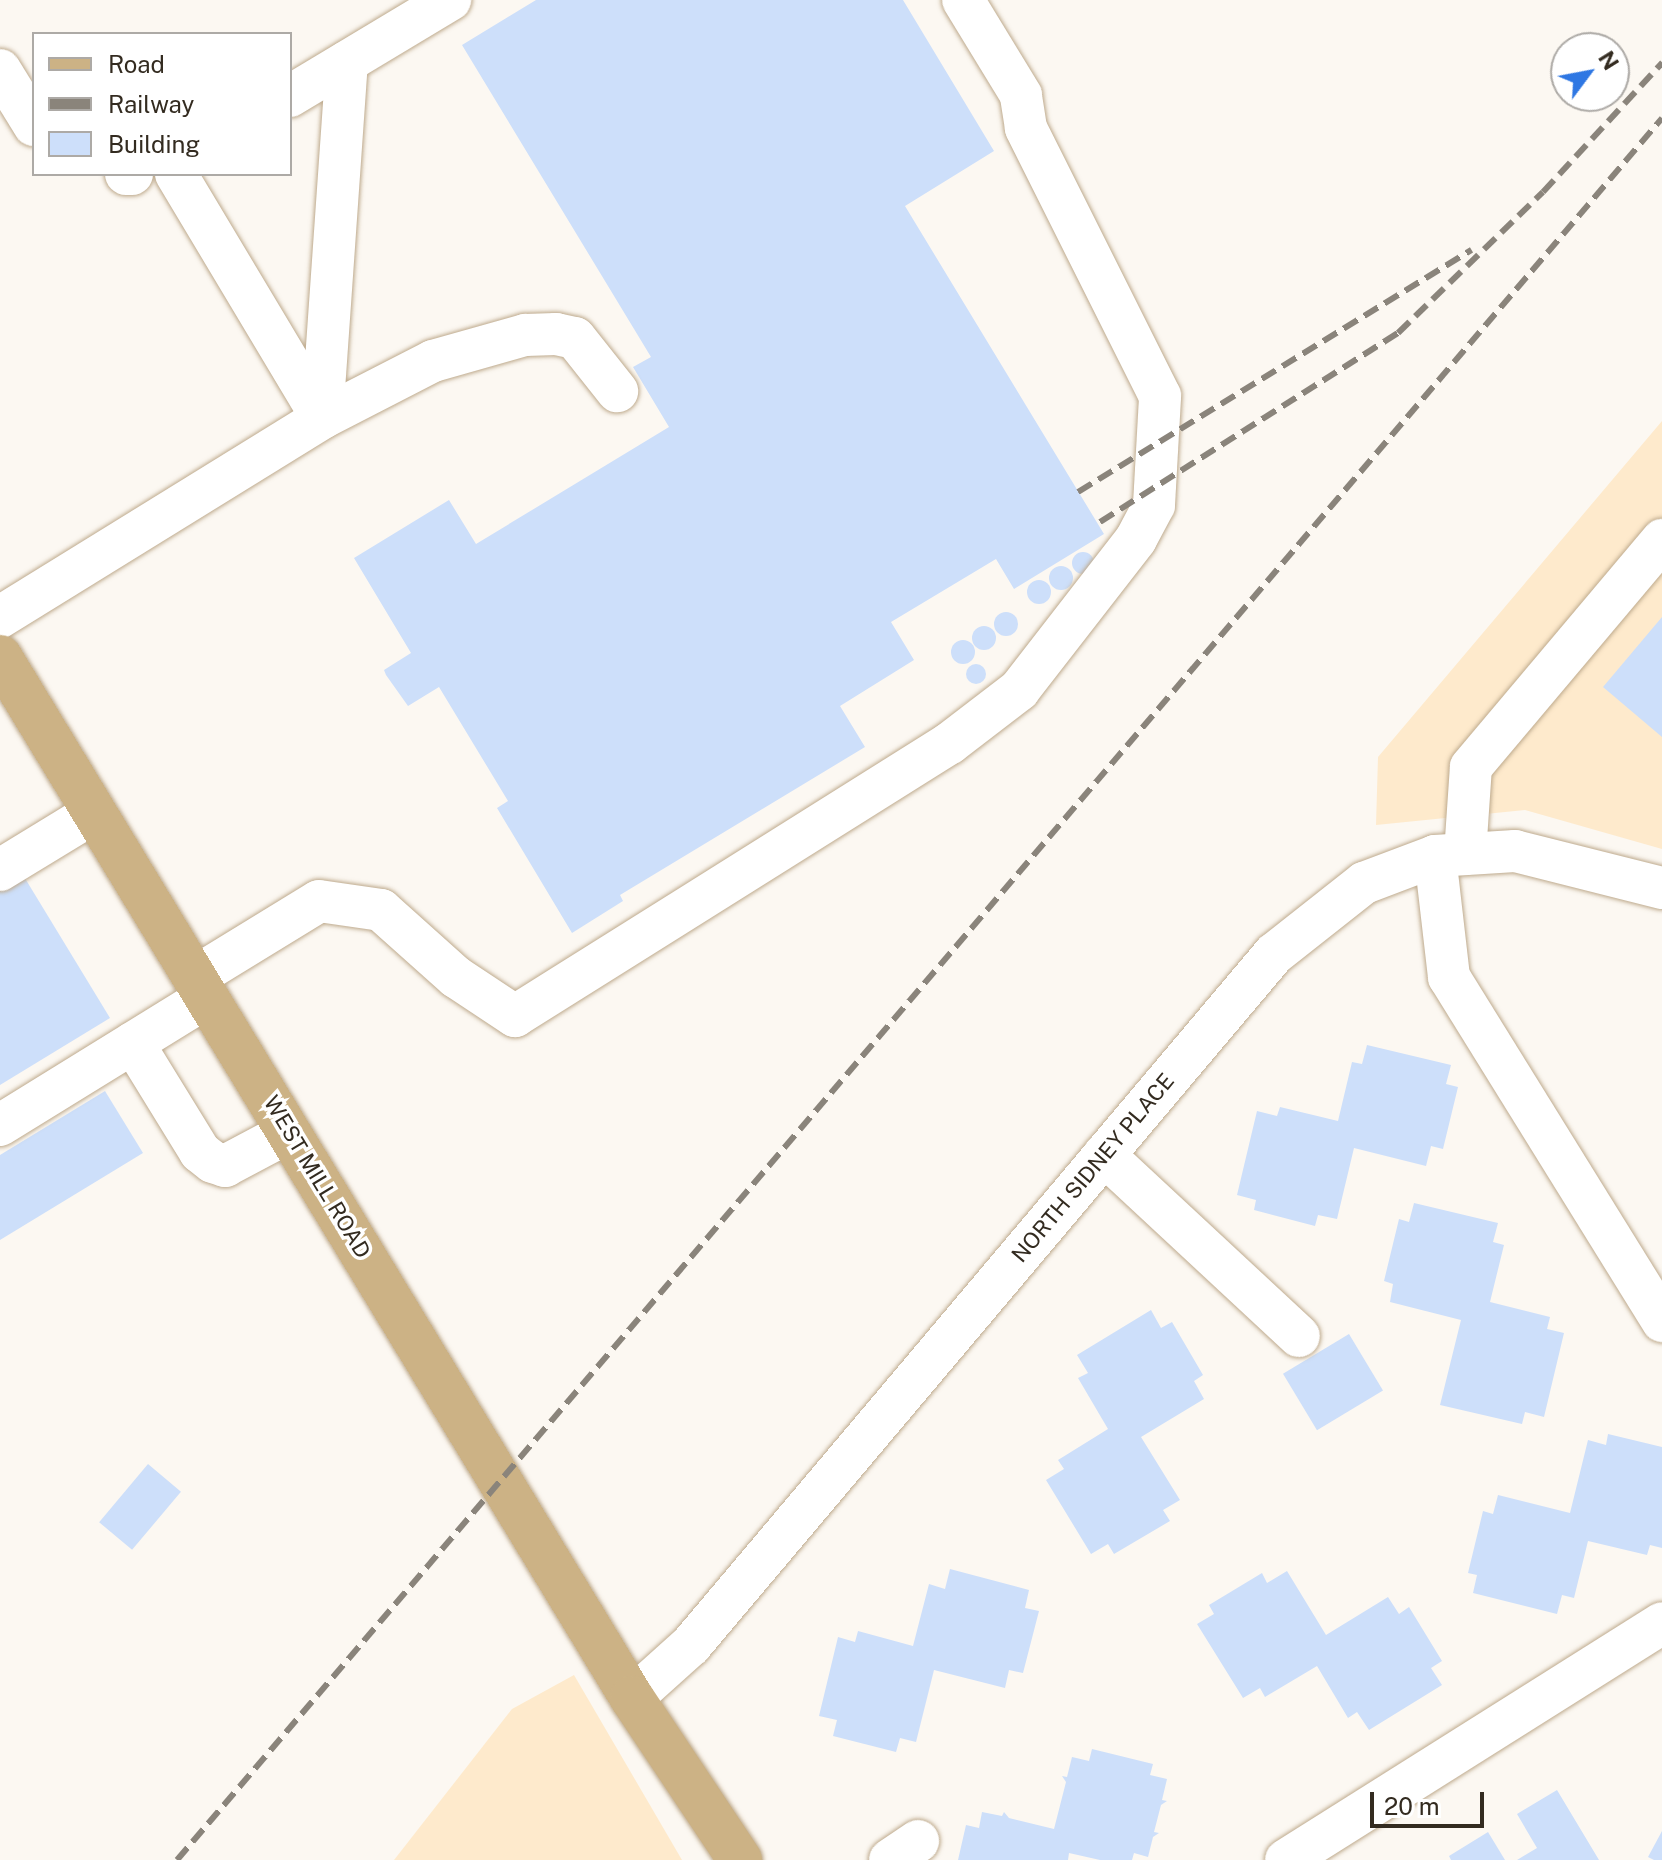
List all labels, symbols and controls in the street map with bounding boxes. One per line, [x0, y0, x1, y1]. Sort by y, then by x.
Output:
legend [32, 32, 292, 176]
north arrow [1550, 32, 1630, 112]
text: N [1593, 46, 1624, 75]
text: Road [108, 50, 165, 78]
text: Railway [108, 90, 194, 118]
text: Building [108, 130, 200, 158]
street label: NORTH SIDNEY PLACE [1006, 1068, 1180, 1268]
street label: WEST MILL ROAD [258, 1091, 376, 1263]
scale bar [1374, 1776, 1488, 1826]
text: 20 m [1384, 1792, 1440, 1820]

